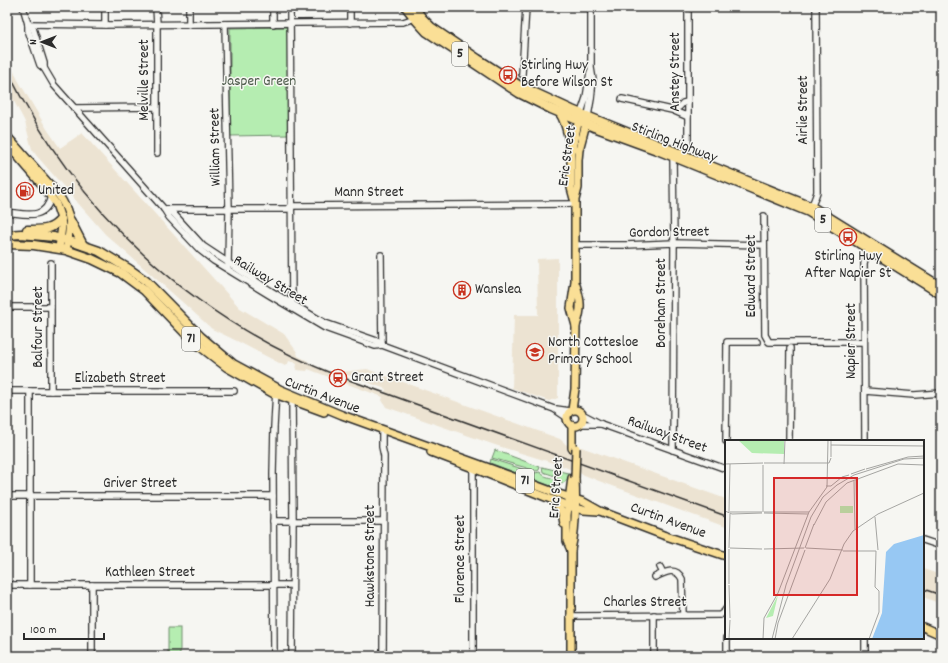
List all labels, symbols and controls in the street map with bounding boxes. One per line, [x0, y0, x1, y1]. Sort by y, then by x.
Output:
north arrow [22, 22, 62, 62]
street label: Anstey Street [665, 32, 687, 112]
text: N [26, 39, 42, 45]
street label: Melville Street [134, 39, 156, 121]
road number: 5 [452, 42, 468, 66]
place label: Stirling Hwy Before Wilson St [521, 55, 613, 94]
bus stop icon: Stirling Hwy Before Wilson St [498, 65, 518, 85]
park label: Jasper Green [222, 71, 296, 93]
street label: Airlie Street [793, 75, 815, 145]
street label: William Street [204, 107, 228, 186]
street label: Stirling Highway [628, 117, 721, 170]
street label: Eric Street [553, 124, 583, 188]
place label: United [38, 180, 74, 202]
fuel station icon: United [15, 181, 35, 201]
street label: Mann Street [334, 182, 404, 204]
road number: 5 [815, 208, 831, 232]
street label: Gordon Street [629, 221, 710, 245]
bus stop icon: Stirling Hwy After Napier St [838, 227, 858, 247]
street label: Edward Street [741, 234, 763, 318]
place label: Stirling Hwy After Napier St [805, 246, 892, 285]
street label: Railway Street [229, 250, 312, 312]
street label: Boreham Street [651, 258, 673, 348]
place label: Wanslea [475, 279, 522, 301]
building icon: Wanslea [452, 280, 472, 300]
street label: Balfour Street [28, 286, 50, 368]
street label: Napier Street [841, 302, 863, 379]
road number: 71 [182, 327, 200, 351]
place label: North Cottesloe Primary School [548, 332, 639, 371]
school or university icon: North Cottesloe Primary School [525, 342, 545, 362]
place label: Grant Street [351, 367, 424, 389]
street label: Elizabeth Street [74, 368, 166, 390]
station icon: Grant Street [328, 368, 348, 388]
street label: Curtin Avenue [281, 372, 363, 421]
street label: Railway Street [624, 410, 710, 460]
inset map [725, 440, 924, 639]
street label: Eric Street [544, 456, 570, 519]
road number: 71 [516, 469, 534, 493]
street label: Griver Street [103, 473, 178, 495]
street label: Curtin Avenue [627, 497, 709, 545]
street label: Hawkstone Street [360, 504, 382, 607]
street label: Florence Street [450, 514, 472, 603]
street label: Kathleen Street [105, 562, 195, 584]
street label: Charles Street [603, 592, 687, 614]
scale bar [24, 615, 104, 641]
text: 100 m [30, 622, 57, 639]

